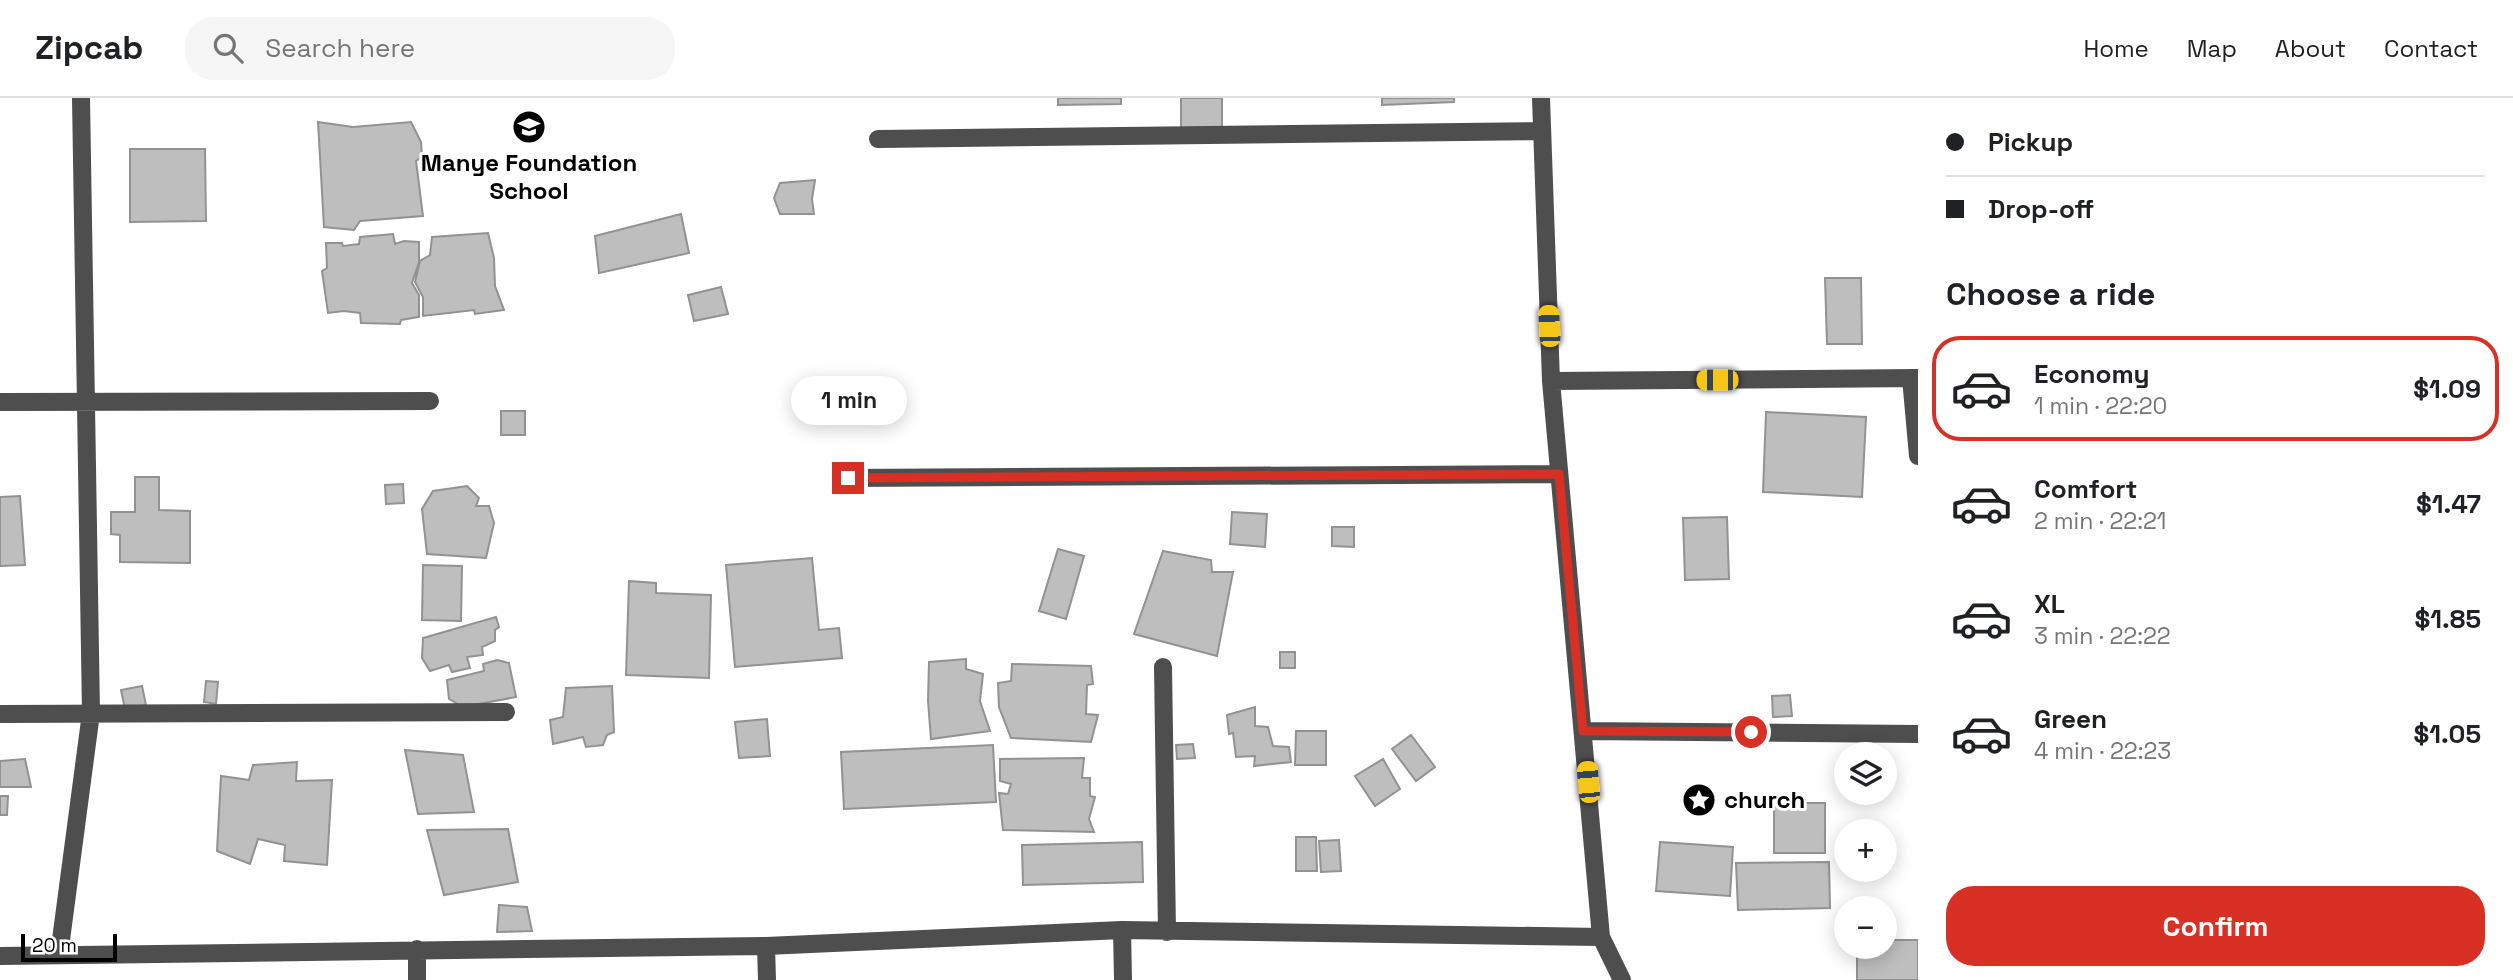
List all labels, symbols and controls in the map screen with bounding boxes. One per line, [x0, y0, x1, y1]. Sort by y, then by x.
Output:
search box [185, 17, 675, 80]
text: Zipcab [35, 27, 143, 69]
icon: search [209, 29, 247, 67]
text: Search here [265, 31, 415, 65]
text: Home [2083, 33, 2149, 64]
text: Map [2187, 33, 2237, 64]
text: About [2275, 33, 2346, 64]
text: Contact [2384, 33, 2478, 64]
school or university icon: Manye Foundation School [510, 108, 548, 146]
text: Pickup [1988, 125, 2073, 159]
place label: Manye Foundation School [421, 147, 637, 206]
text: Drop-off [1988, 192, 2094, 226]
text: Choose a ride [1946, 274, 2156, 314]
car [1538, 304, 1561, 348]
icon: car [1950, 357, 2013, 420]
text: Economy [2034, 357, 2150, 391]
car [1697, 370, 1739, 391]
text: $1.09 [2413, 372, 2481, 406]
callout: 1 min [790, 376, 906, 426]
text: 1 min [821, 385, 877, 415]
text: 1 min · 22:20 [2034, 391, 2167, 421]
route end [832, 462, 864, 494]
icon: car [1950, 472, 2013, 535]
text: Comfort [2034, 472, 2137, 506]
text: $1.47 [2416, 487, 2481, 521]
text: 2 min · 22:21 [2034, 506, 2166, 536]
icon: car [1950, 587, 2013, 650]
text: XL [2034, 587, 2065, 621]
text: $1.85 [2415, 602, 2481, 636]
text: 3 min · 22:22 [2034, 621, 2171, 651]
icon: car [1950, 702, 2013, 765]
text: Green [2034, 702, 2107, 736]
route start [1735, 716, 1767, 748]
text: $1.05 [2414, 717, 2481, 751]
text: 4 min · 22:23 [2034, 736, 2171, 766]
map controls [1834, 742, 1897, 959]
button: layers [1834, 742, 1897, 805]
car [1576, 760, 1601, 804]
place icon: church [1680, 781, 1718, 819]
place label: church [1724, 784, 1805, 815]
button: + [1834, 819, 1897, 882]
button: Confirm [1946, 886, 2485, 966]
button: − [1834, 896, 1897, 959]
scale bar [21, 931, 117, 963]
text: 20 m [32, 933, 77, 958]

